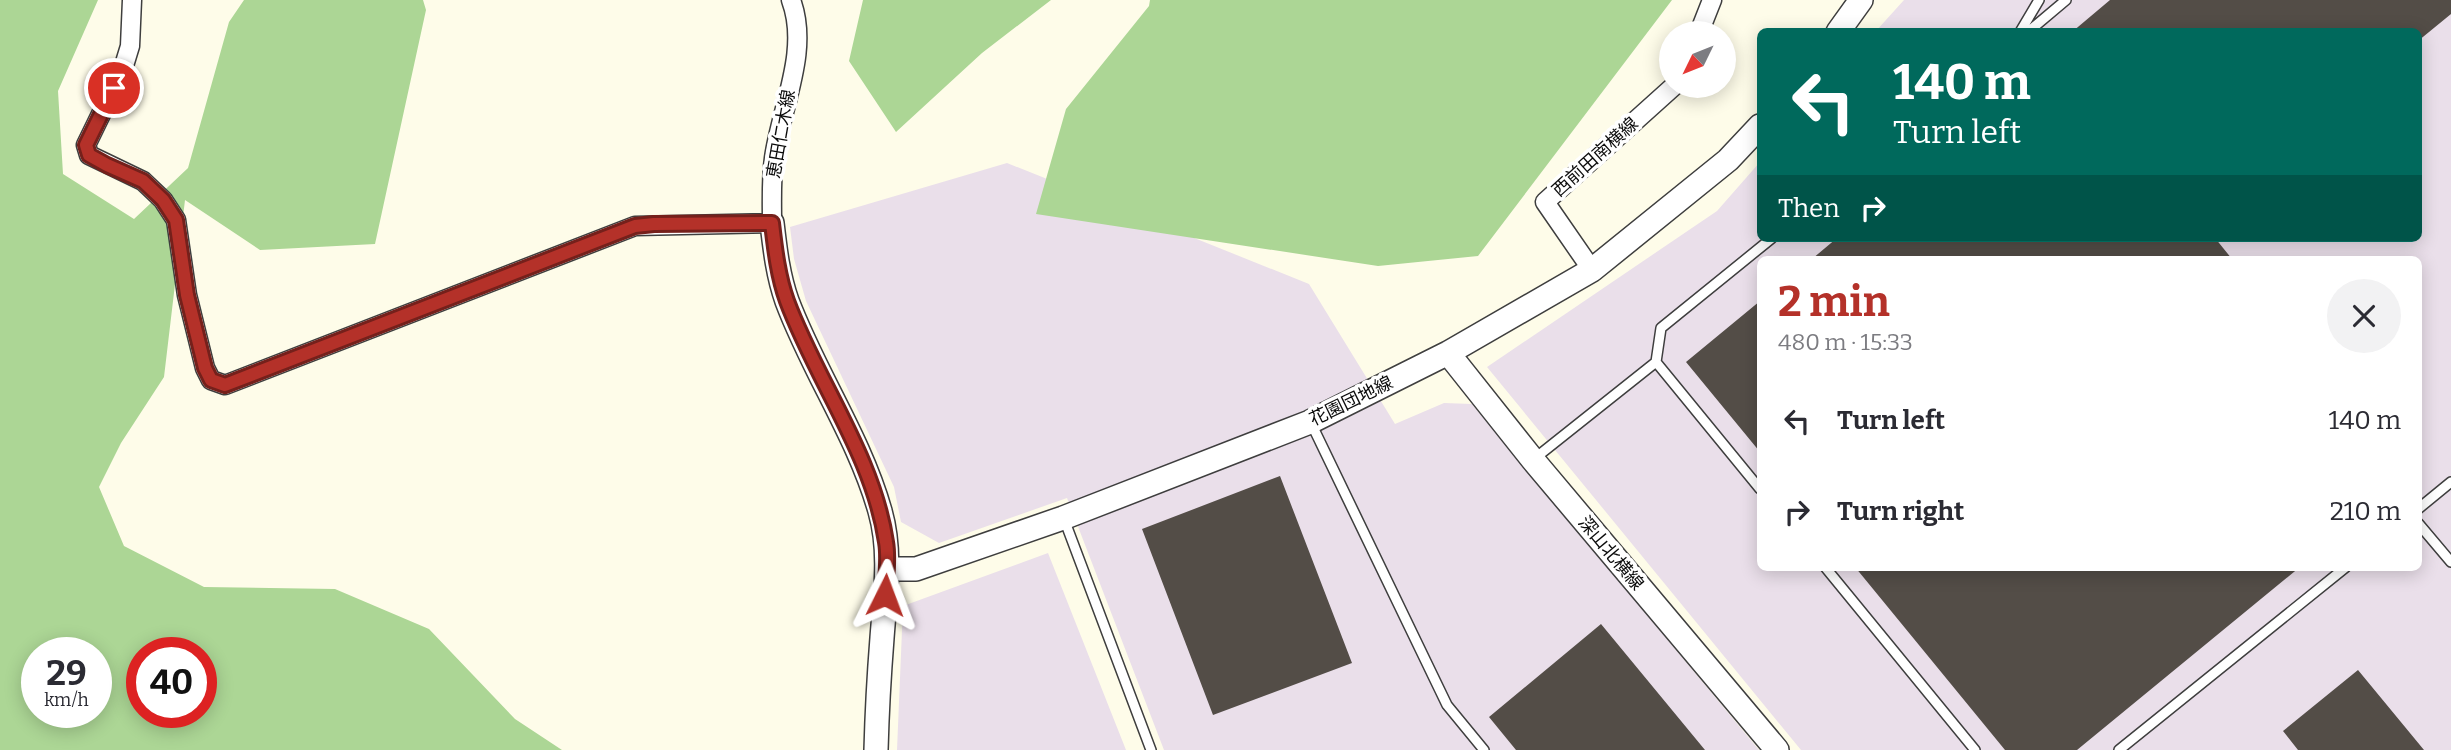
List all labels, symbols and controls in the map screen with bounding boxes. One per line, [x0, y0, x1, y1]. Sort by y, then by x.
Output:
north arrow [1659, 21, 1736, 98]
map controls [1659, 21, 1736, 98]
text: 140 m [1893, 53, 2031, 112]
icon: left [1778, 56, 1869, 147]
pin [84, 58, 144, 118]
icon: arrive [95, 69, 133, 107]
street label: 恵田仁木線 [762, 88, 800, 180]
street label: 西前田南横線 [1548, 113, 1642, 201]
text: Turn left [1893, 113, 2021, 151]
icon: right [1854, 189, 1892, 227]
text: Then [1778, 193, 1840, 224]
text: 2 min [1778, 277, 1890, 327]
button: close [2327, 279, 2401, 353]
text: 480 m · 15:33 [1778, 328, 1913, 356]
street label: 花園団地線 [1306, 371, 1396, 431]
icon: left [1778, 402, 1816, 440]
text: Turn left [1837, 405, 1945, 436]
text: 140 m [2329, 405, 2401, 436]
icon: right [1778, 493, 1816, 531]
text: Turn right [1837, 496, 1964, 527]
text: 210 m [2330, 496, 2401, 527]
street label: 深山北横線 [1574, 511, 1648, 595]
position arrow [848, 558, 922, 632]
speed limit sign: 40 [126, 637, 217, 728]
text: 29 [46, 652, 87, 694]
text: km/h [44, 689, 89, 711]

